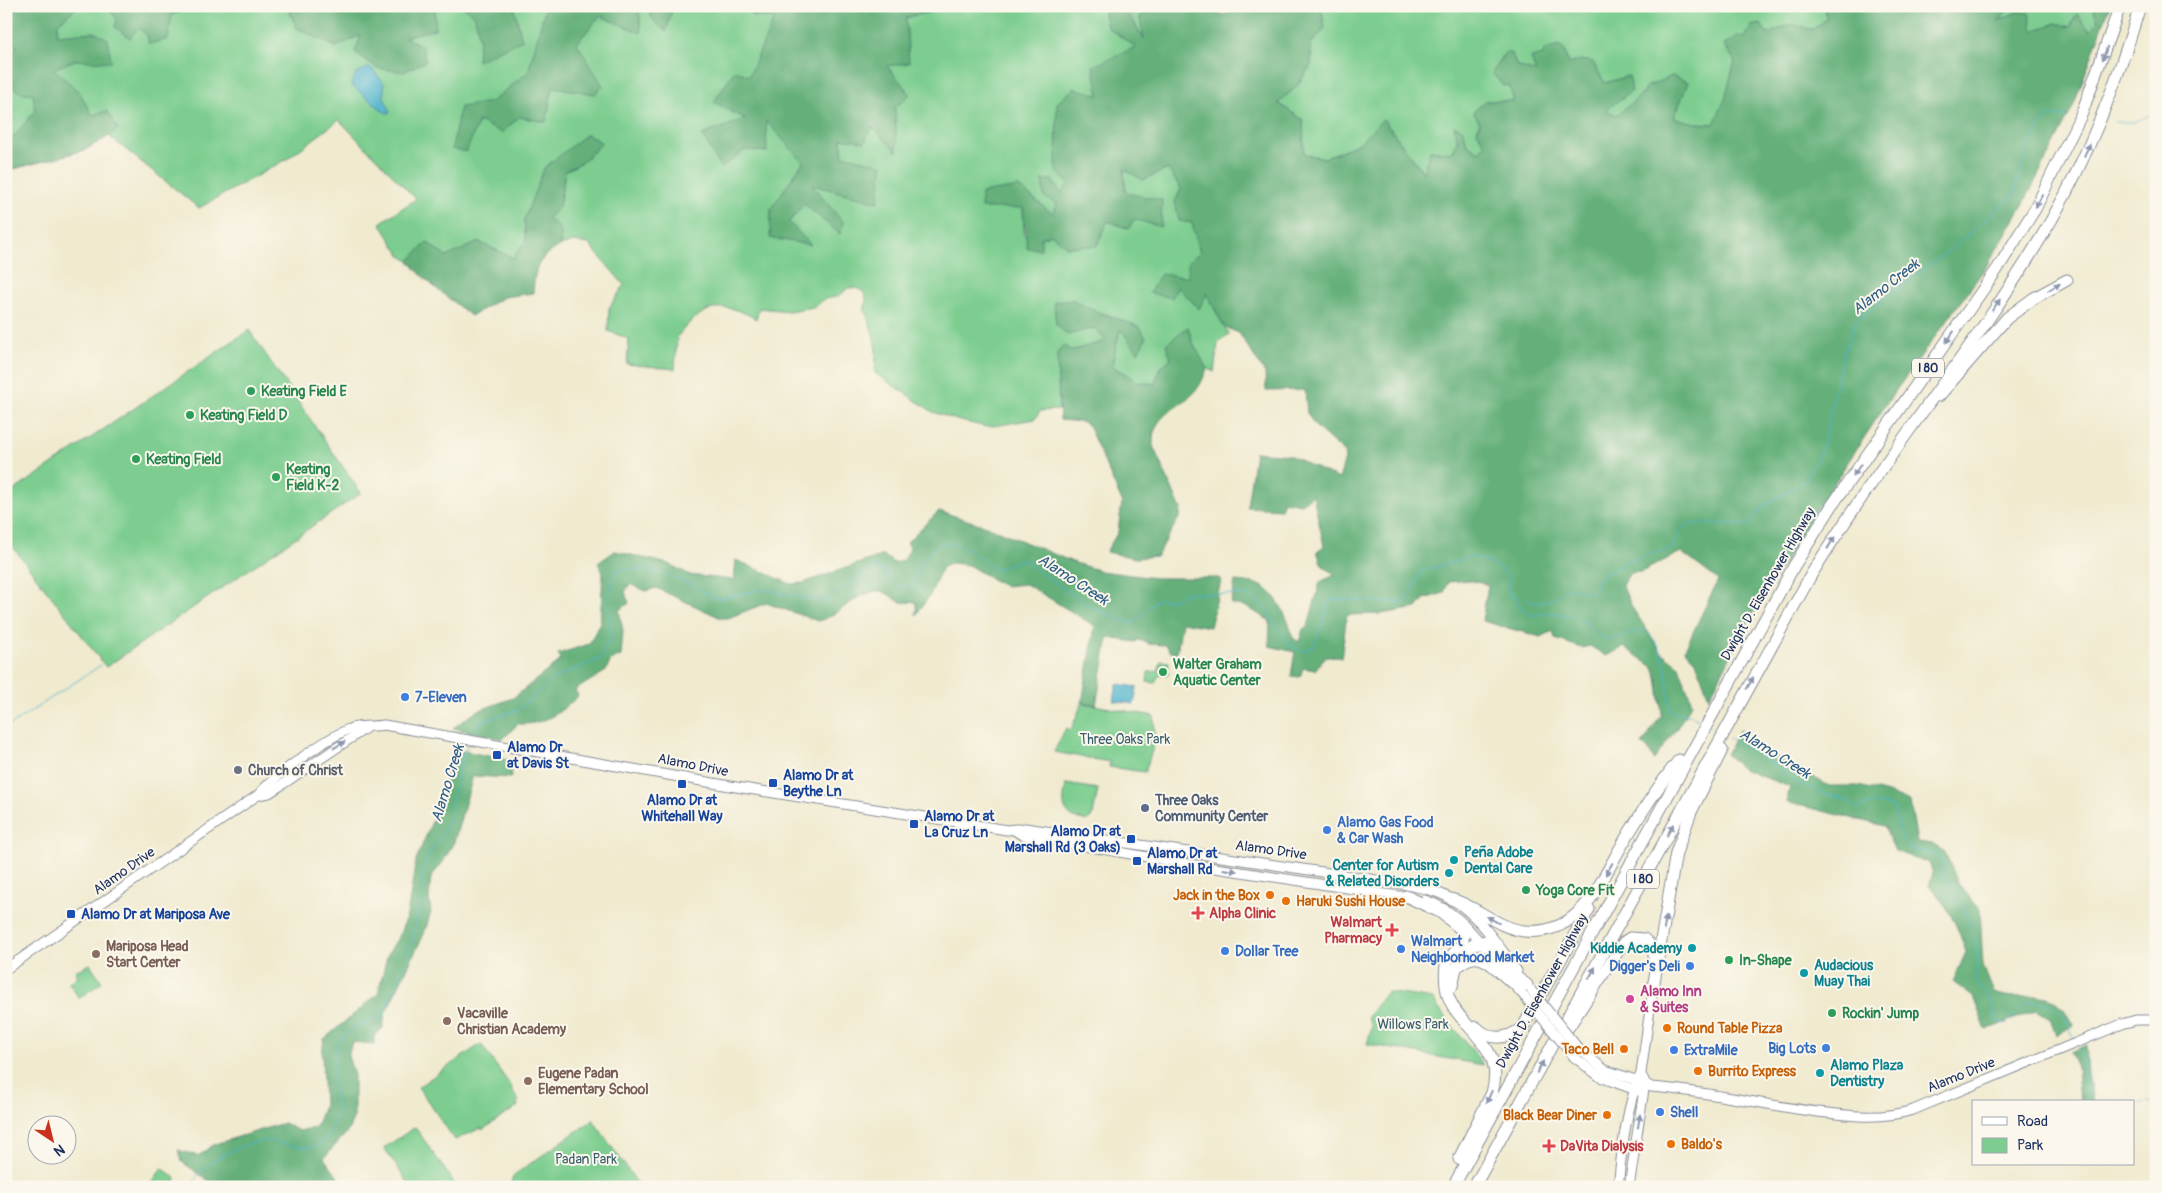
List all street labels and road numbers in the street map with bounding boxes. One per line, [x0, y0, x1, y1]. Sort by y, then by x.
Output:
road number: I 80 [1912, 358, 1944, 378]
street label: Dwight D. Eisenhower Highway [1717, 504, 1819, 664]
street label: Alamo Drive [656, 750, 730, 780]
street label: Alamo Drive [1234, 837, 1308, 863]
street label: Alamo Drive [90, 843, 158, 899]
road number: I 80 [1627, 870, 1659, 889]
street label: Dwight D. Eisenhower Highway [1492, 911, 1592, 1071]
street label: Alamo Drive [1925, 1054, 1998, 1096]

